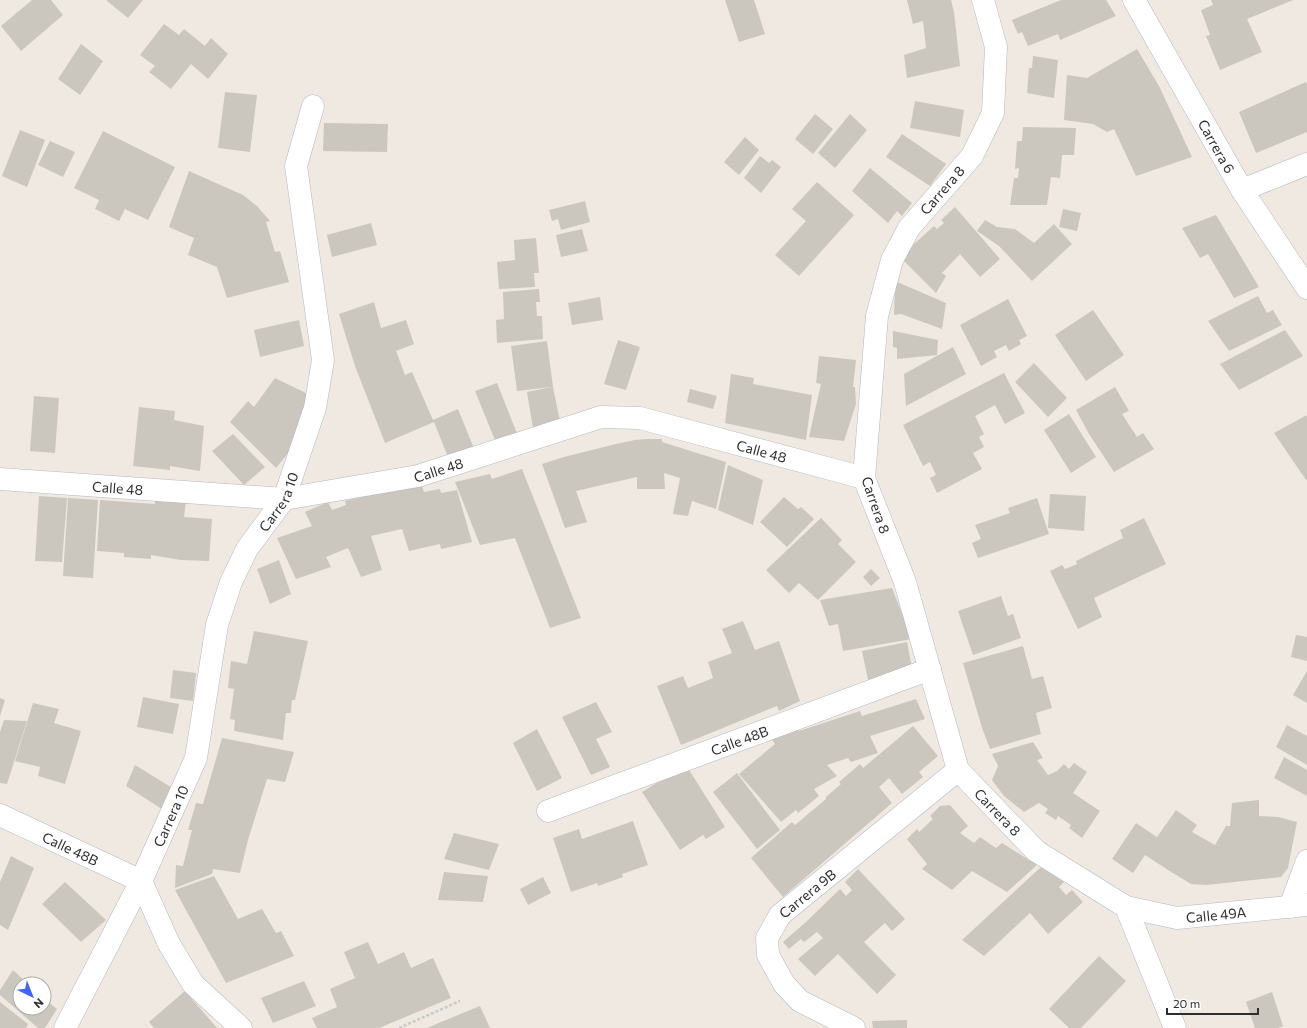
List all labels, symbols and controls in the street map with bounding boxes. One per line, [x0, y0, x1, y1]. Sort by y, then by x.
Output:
street label: Carrera 6 [1195, 116, 1239, 176]
street label: Carrera 8 [916, 162, 968, 218]
street label: Calle 48 [735, 436, 789, 465]
street label: Calle 48 [411, 454, 465, 485]
street label: Carrera 10 [255, 470, 301, 535]
street label: Carrera 8 [858, 474, 894, 536]
street label: Calle 48 [92, 477, 144, 498]
street label: Calle 48B [708, 721, 770, 758]
street label: Carrera 10 [149, 782, 191, 849]
street label: Carrera 8 [971, 784, 1025, 839]
street label: Calle 48B [40, 828, 101, 869]
street label: Carrera 9B [775, 865, 839, 921]
street label: Calle 49A [1185, 903, 1247, 926]
north arrow [12, 976, 52, 1016]
scale bar [1167, 990, 1258, 1016]
text: N [32, 996, 47, 1011]
text: 20 m [1173, 996, 1200, 1010]

